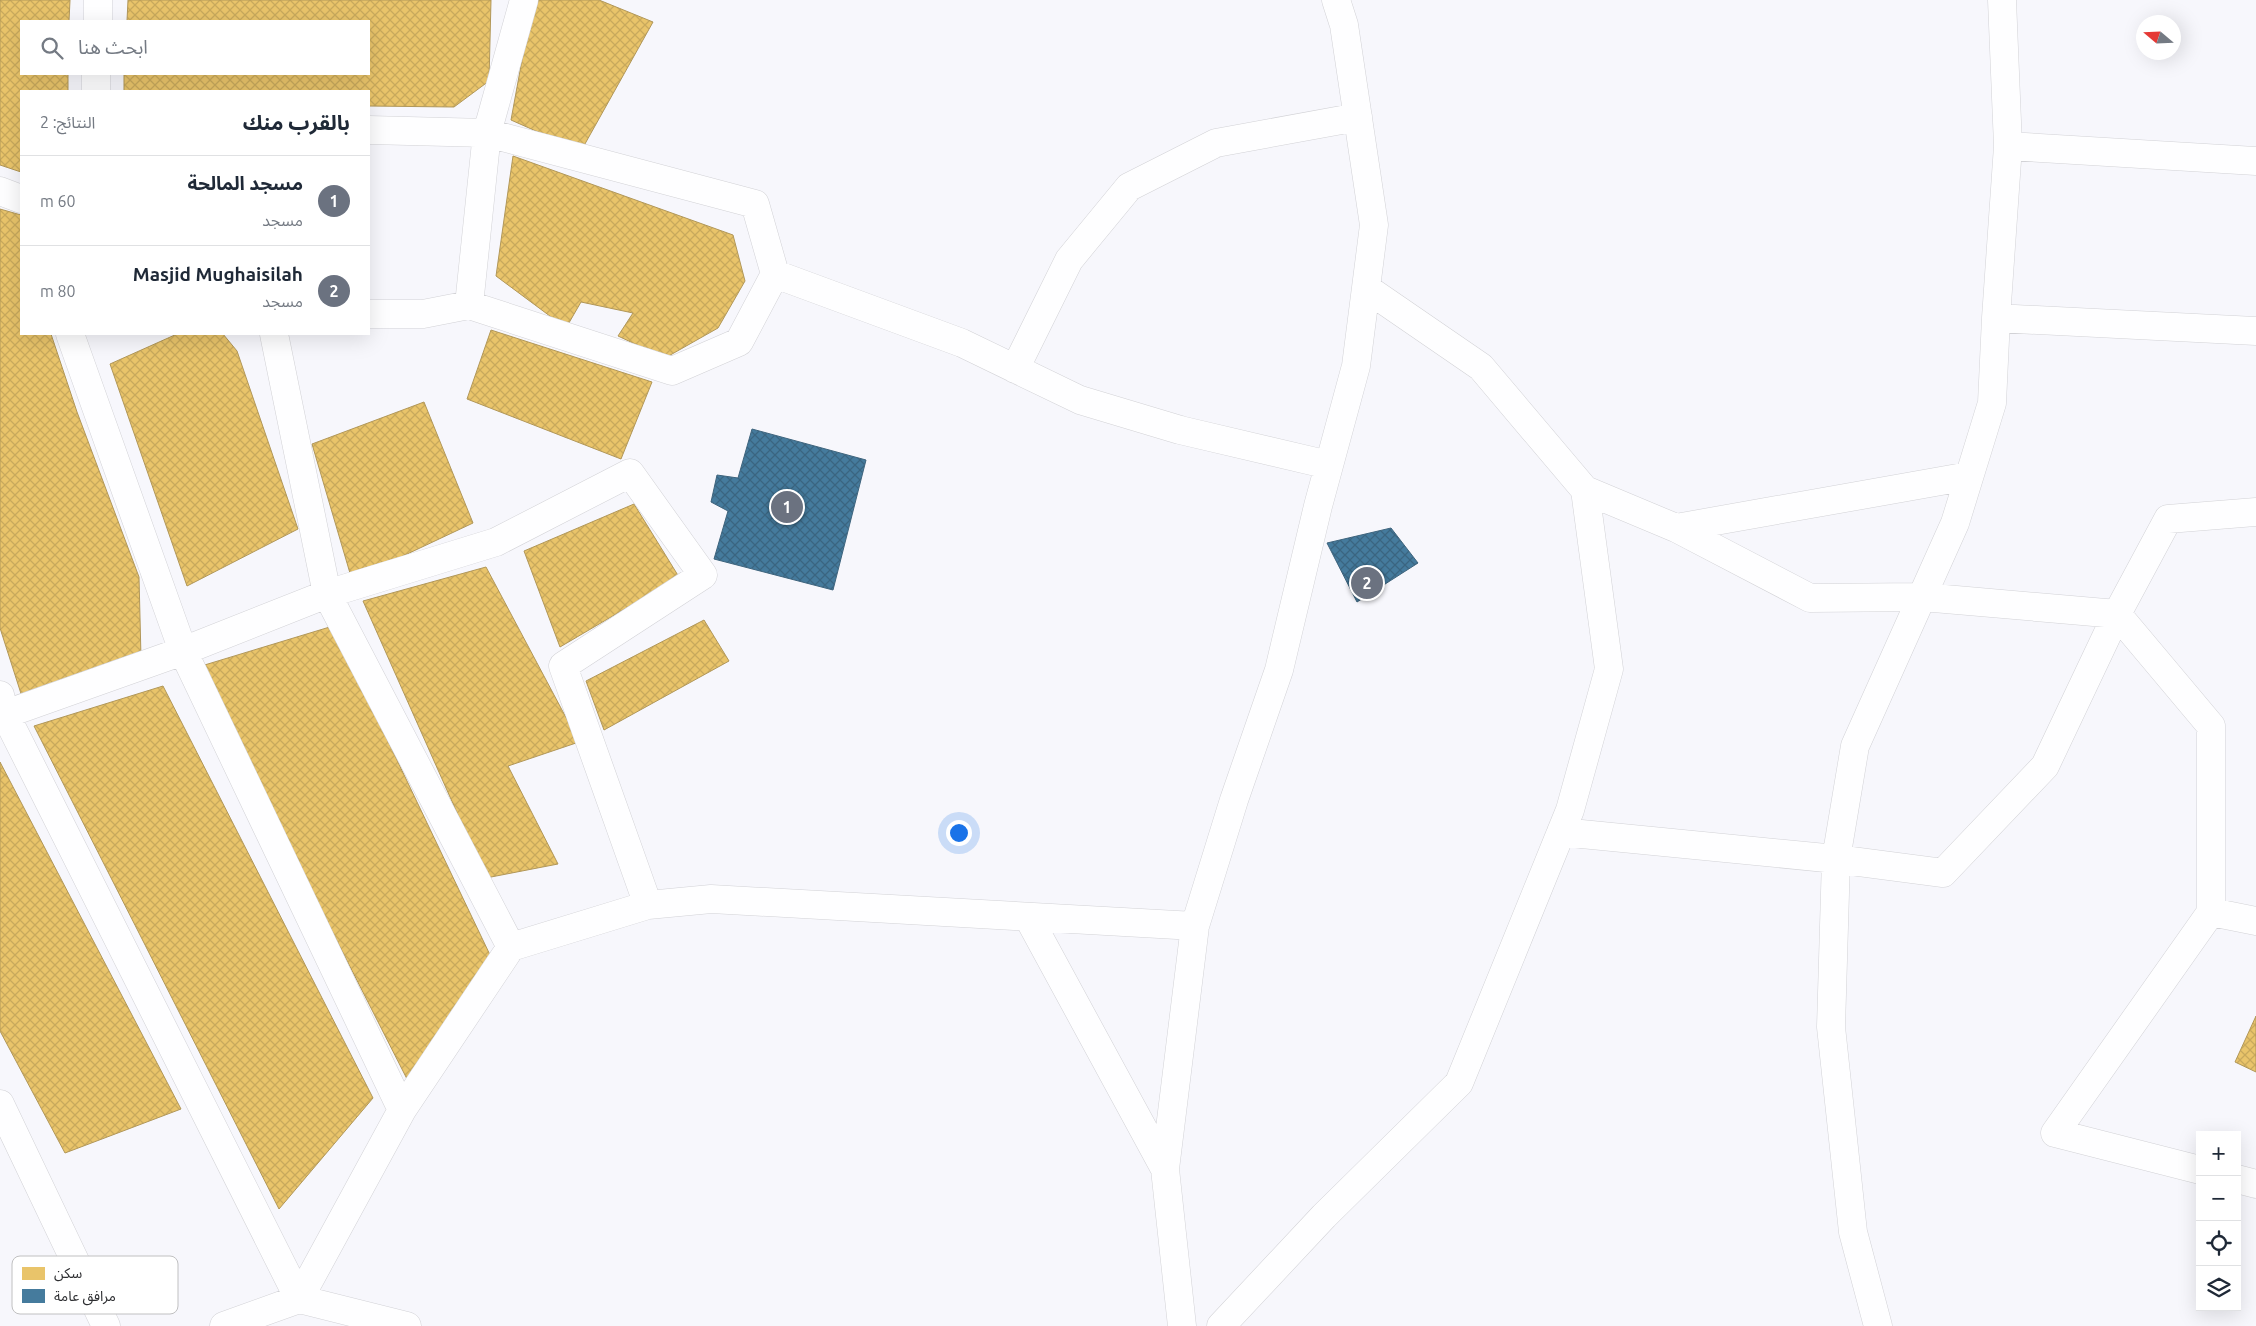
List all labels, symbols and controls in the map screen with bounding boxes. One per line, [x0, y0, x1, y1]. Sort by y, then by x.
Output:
north arrow [2136, 15, 2181, 60]
search box [20, 20, 370, 75]
icon: search [38, 34, 66, 62]
text: ابحث هنا [78, 36, 148, 58]
text: بالقرب منك [243, 110, 350, 134]
text: النتائج: 2 [40, 113, 95, 131]
text: مسجد المالحة [187, 172, 303, 194]
text: 60 m [40, 192, 76, 210]
text: 1 [329, 192, 339, 210]
text: مسجد [262, 211, 303, 229]
text: Masjid Mughaisilah [133, 263, 303, 285]
text: 80 m [40, 282, 76, 300]
text: 2 [329, 282, 339, 300]
text: مسجد [262, 292, 303, 310]
pin: 1 [771, 488, 803, 526]
pin: 2 [1351, 564, 1383, 602]
your location [946, 820, 972, 846]
map controls [2196, 1131, 2241, 1311]
button: + [2196, 1131, 2241, 1176]
button: − [2196, 1176, 2241, 1221]
button: locate [2196, 1221, 2241, 1266]
legend [12, 1256, 178, 1314]
text: سكن [54, 1265, 82, 1282]
button: layers [2196, 1266, 2241, 1311]
text: مرافق عامة [54, 1288, 116, 1306]

